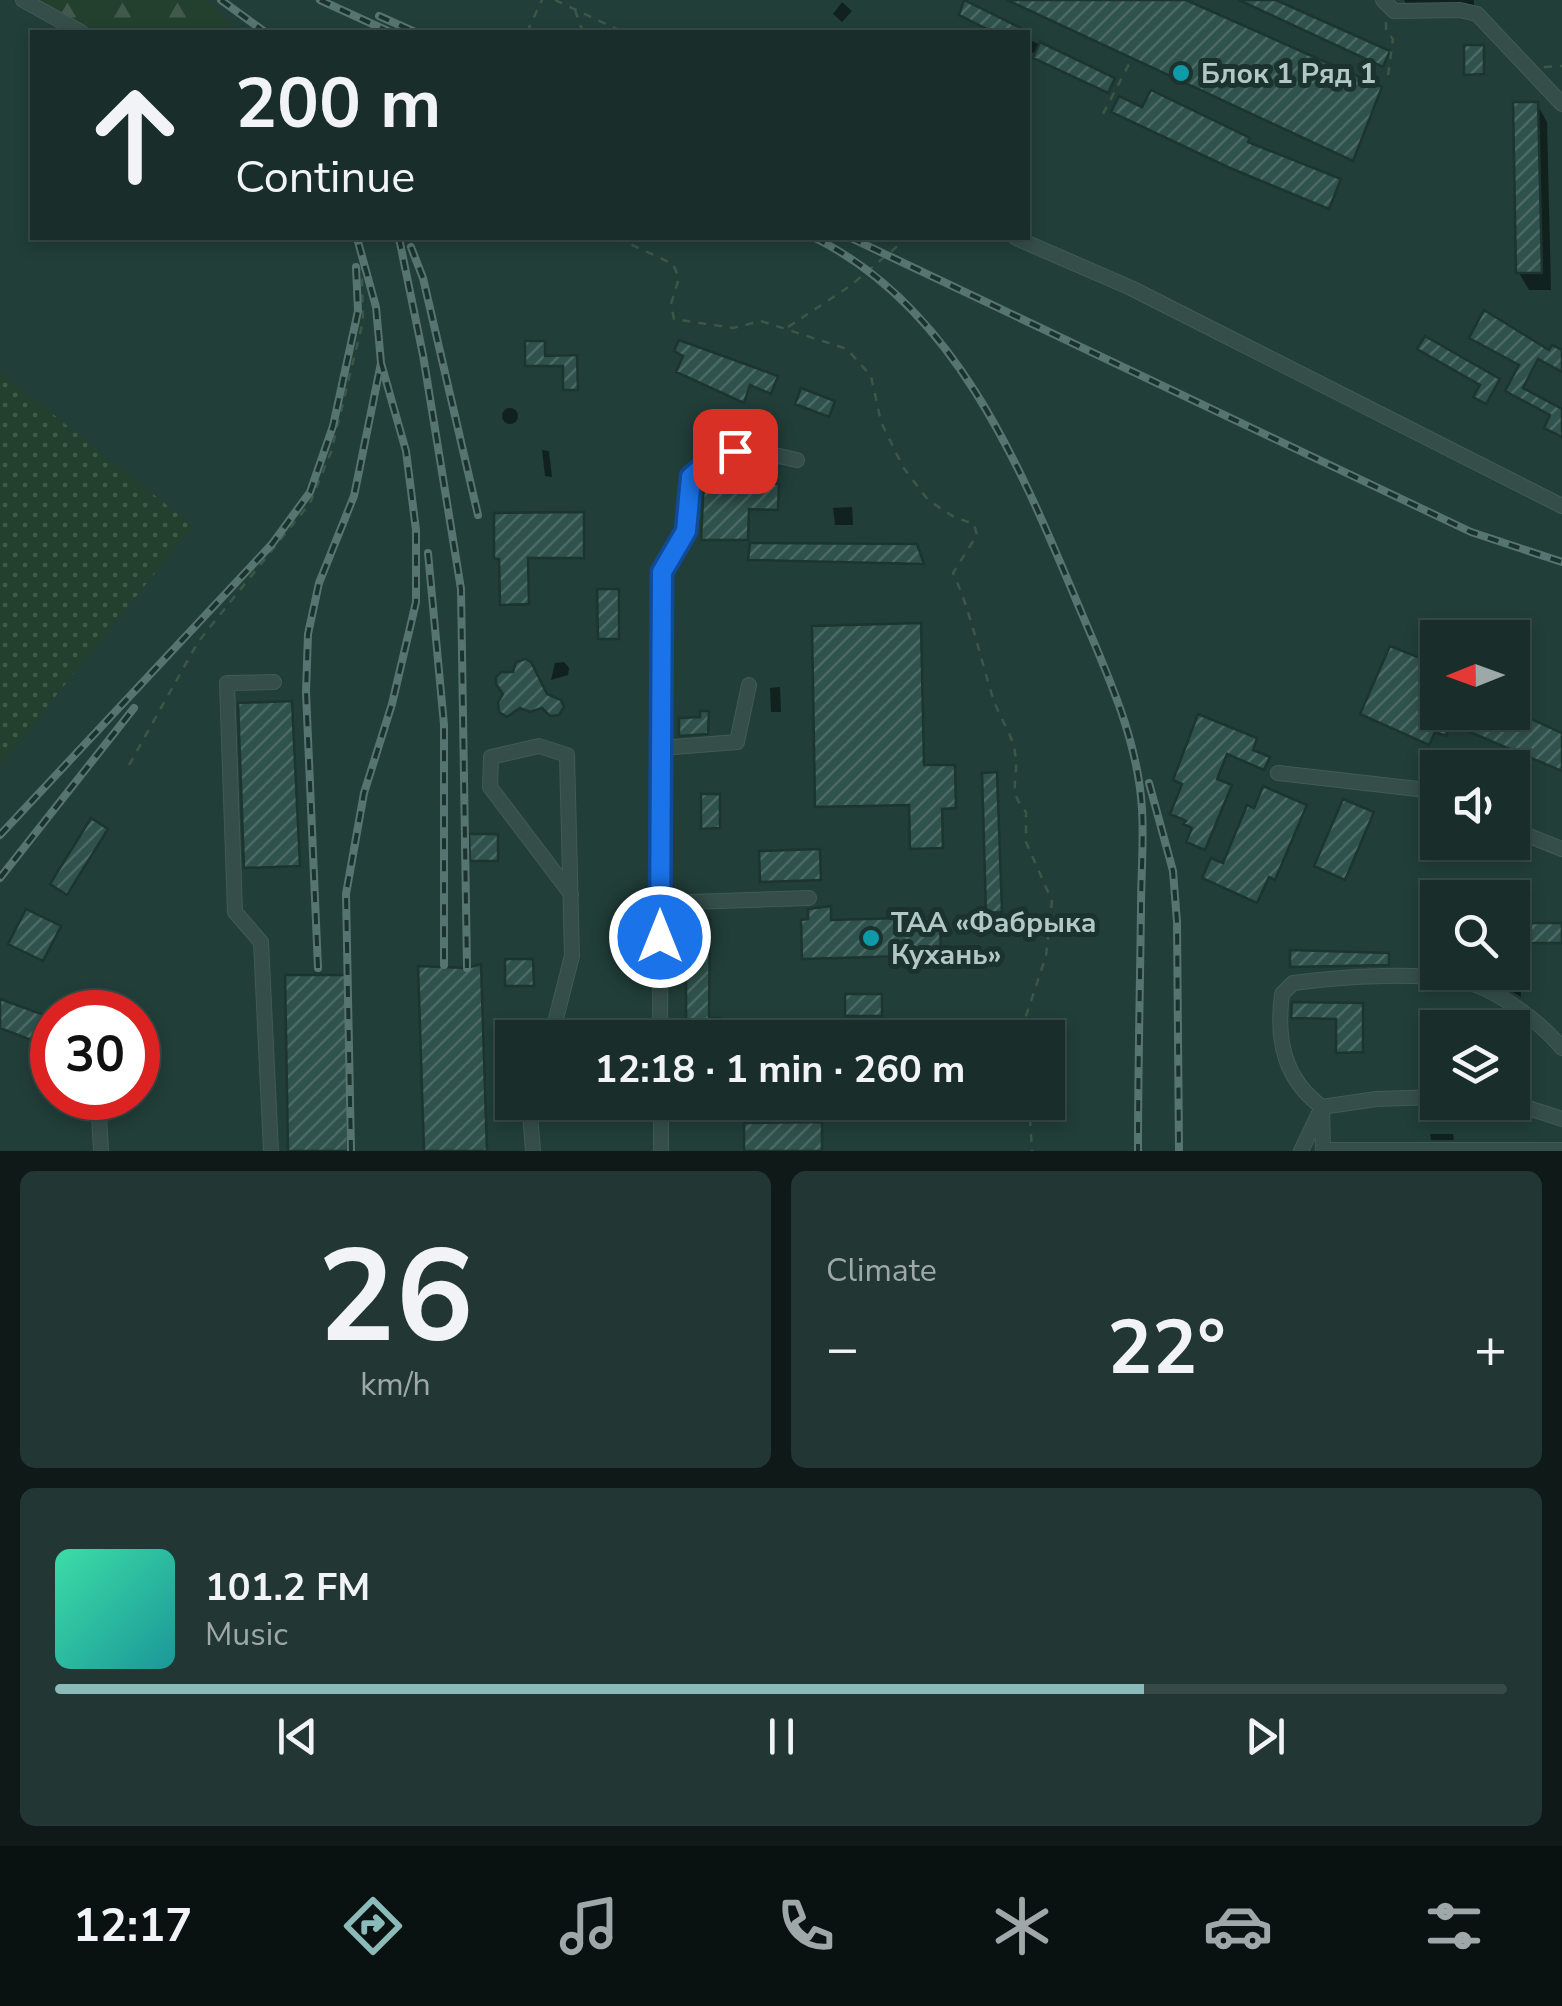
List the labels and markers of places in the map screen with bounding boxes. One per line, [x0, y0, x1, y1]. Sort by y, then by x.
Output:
place label: Блок 1 Ряд 1 [1201, 55, 1376, 93]
marker: Блок 1 Ряд 1 [1170, 62, 1192, 84]
pin [693, 409, 778, 494]
place label: ТАА «Фабрыка Кухань» [891, 904, 1096, 974]
marker: ТАА «Фабрыка Кухань» [860, 927, 882, 949]

